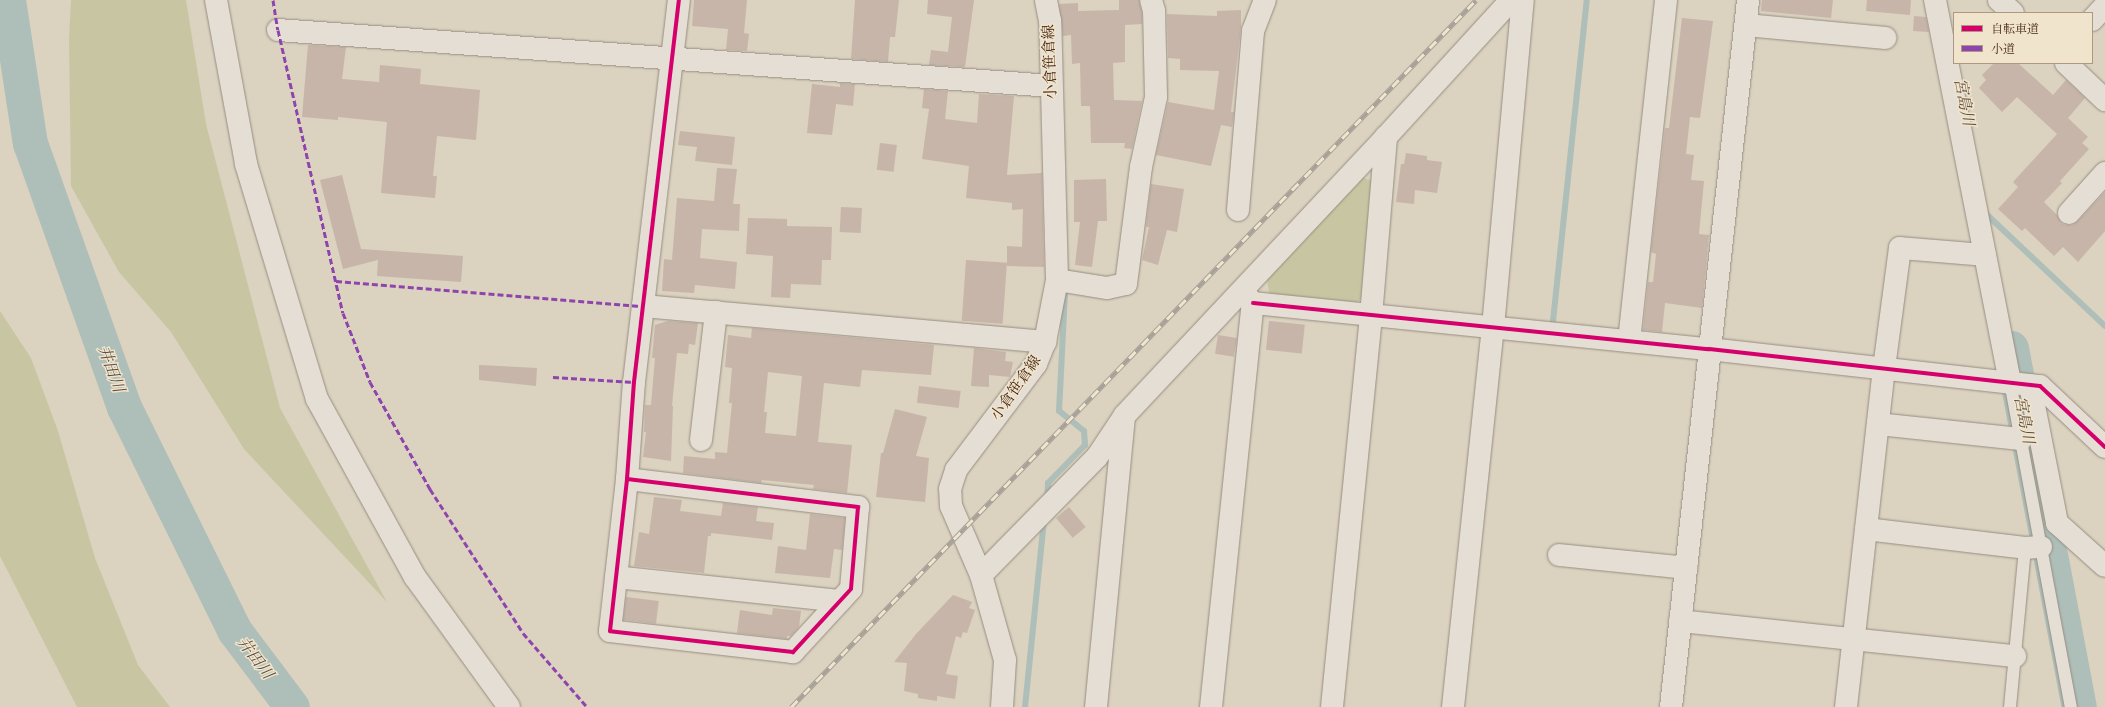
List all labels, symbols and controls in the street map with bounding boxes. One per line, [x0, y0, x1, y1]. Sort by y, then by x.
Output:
legend [1953, 12, 2093, 64]
text: 自転車道 [1991, 21, 2039, 37]
street label: 小倉笹倉線 [1040, 24, 1060, 100]
text: 小道 [1991, 41, 2015, 57]
water label: 宮島川 [1950, 77, 1978, 127]
water label: 井田川 [94, 343, 128, 395]
street label: 小倉笹倉線 [987, 352, 1045, 424]
water label: 宮島川 [2010, 395, 2038, 445]
water label: 井田川 [233, 633, 277, 683]

